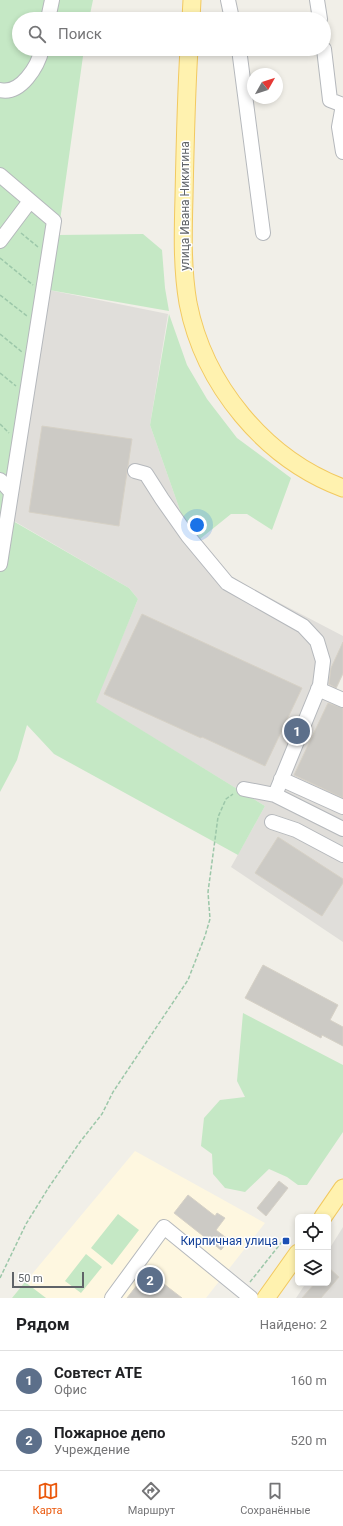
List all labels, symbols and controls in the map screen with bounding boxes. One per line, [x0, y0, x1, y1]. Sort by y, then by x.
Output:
search box [12, 12, 331, 56]
icon: search [26, 23, 48, 45]
text: Поиск [58, 25, 102, 43]
north arrow [247, 68, 283, 104]
street label: улица Ивана Никитина [178, 141, 192, 271]
your location [187, 515, 207, 535]
pin: 1 [284, 716, 310, 746]
map controls [295, 1214, 331, 1286]
button: locate [295, 1214, 331, 1250]
place label: Кирпичная улица [180, 1234, 278, 1248]
marker: Кирпичная улица [281, 1236, 291, 1246]
button: layers [295, 1250, 331, 1286]
pin: 2 [137, 1265, 163, 1295]
scale bar [12, 1270, 84, 1289]
text: 50 m [18, 1272, 43, 1285]
text: Рядом [16, 1314, 70, 1334]
text: Найдено: 2 [260, 1317, 327, 1332]
text: Совтест АТЕ [54, 1364, 142, 1382]
text: 1 [25, 1373, 33, 1388]
text: 160 m [290, 1373, 327, 1388]
text: Офис [54, 1382, 87, 1397]
text: Пожарное депо [54, 1424, 166, 1442]
text: 2 [25, 1433, 33, 1448]
text: 520 m [290, 1433, 327, 1448]
text: Учреждение [54, 1442, 130, 1457]
tab: Карта [33, 1480, 63, 1517]
tab: Маршрут [128, 1480, 175, 1517]
tab: Сохранённые [240, 1480, 310, 1517]

